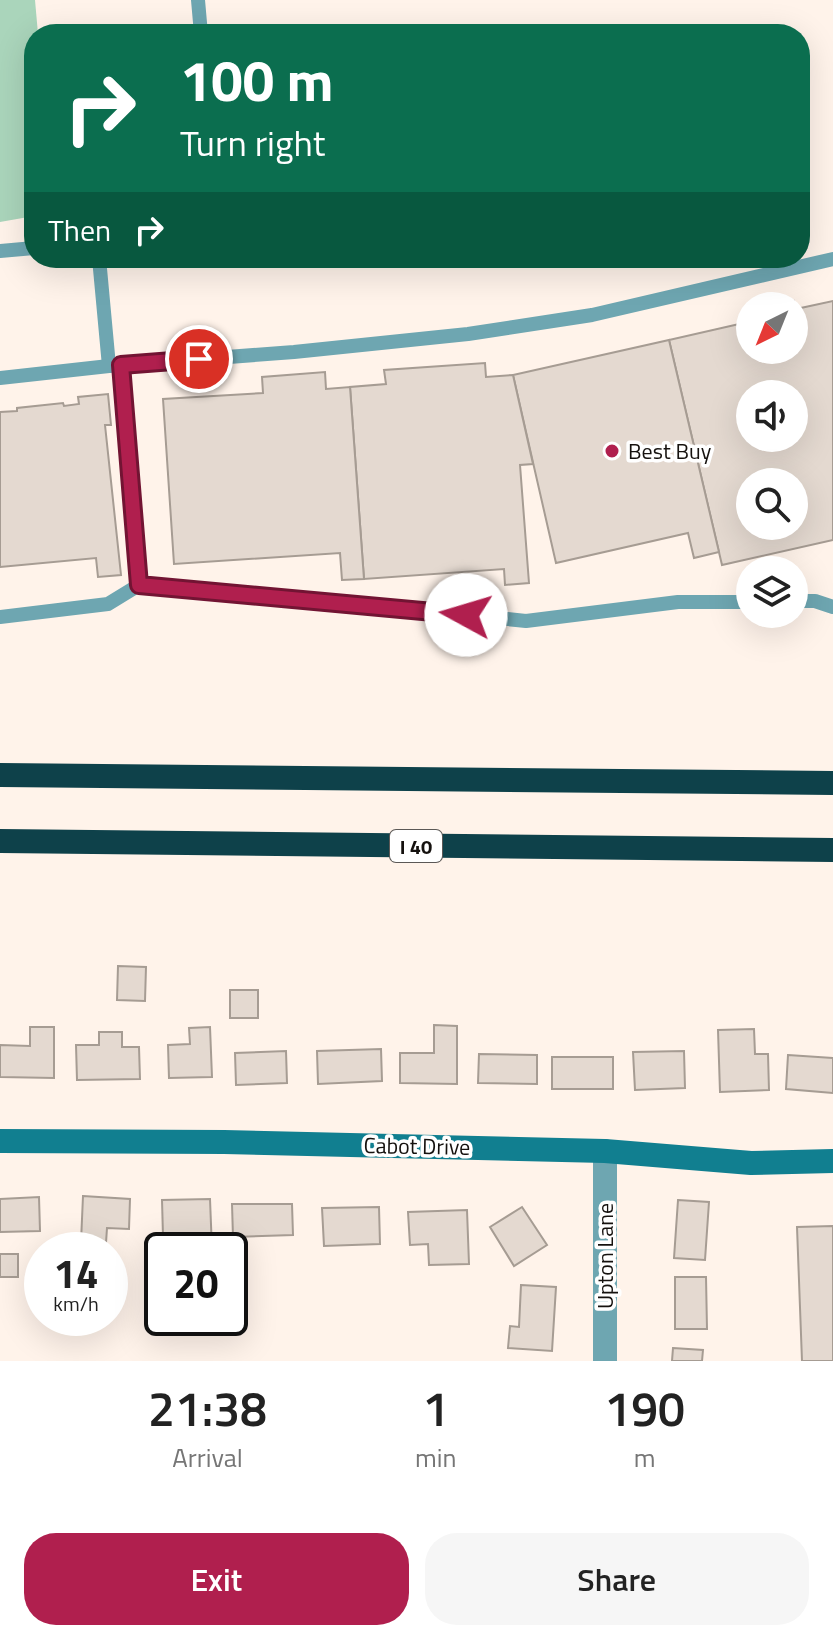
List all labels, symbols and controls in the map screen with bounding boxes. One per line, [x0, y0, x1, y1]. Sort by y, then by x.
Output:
text: 100 m [180, 38, 333, 123]
icon: right [48, 56, 152, 160]
text: Turn right [180, 115, 325, 170]
text: Then [48, 207, 111, 253]
icon: right [127, 208, 171, 252]
north arrow [736, 292, 808, 364]
map controls [736, 292, 808, 628]
pin [165, 325, 233, 393]
icon: arrive [177, 337, 221, 381]
button: sound [736, 380, 808, 452]
place label: Best Buy [628, 434, 712, 468]
marker: Best Buy [603, 442, 621, 460]
button: search [736, 468, 808, 540]
button: layers [736, 556, 808, 628]
position arrow [424, 573, 508, 657]
road number: I 40 [390, 830, 442, 862]
street label: Cabot Drive [363, 1128, 471, 1164]
street label: Upton Lane [588, 1203, 622, 1309]
speed limit sign: 20 [144, 1232, 248, 1336]
text: 14 [54, 1243, 98, 1304]
text: km/h [53, 1288, 99, 1319]
text: 21:38 [148, 1372, 267, 1445]
text: 1 [422, 1372, 449, 1445]
text: 190 [604, 1372, 685, 1445]
text: Arrival [172, 1438, 243, 1477]
text: min [415, 1438, 456, 1477]
text: m [634, 1438, 656, 1477]
button: Exit [24, 1533, 409, 1625]
button: Share [425, 1533, 809, 1625]

